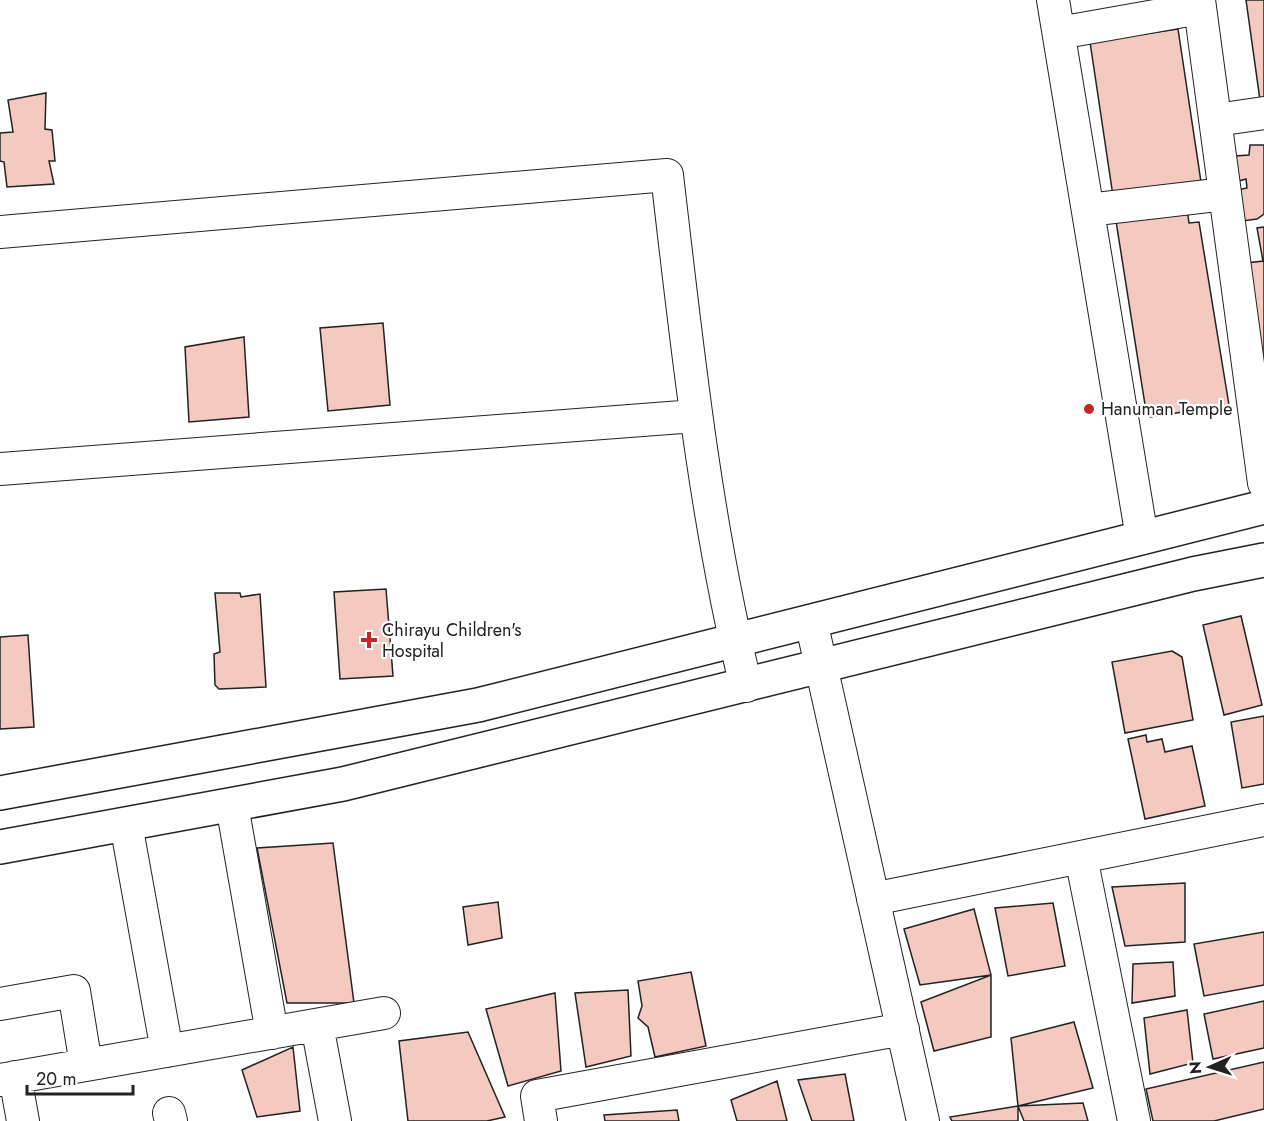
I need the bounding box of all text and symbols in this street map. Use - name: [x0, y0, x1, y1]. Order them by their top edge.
- place label: Hanuman Temple: [1101, 396, 1233, 422]
- marker: Hanuman Temple: [1082, 402, 1096, 416]
- place label: Chirayu Children's Hospital: [382, 617, 522, 664]
- marker: Chirayu Children's Hospital: [360, 631, 378, 649]
- north arrow: [1180, 1037, 1240, 1097]
- scale bar: [27, 1058, 134, 1096]
- text: N: [1184, 1061, 1207, 1075]
- text: 20 m: [36, 1066, 76, 1092]

